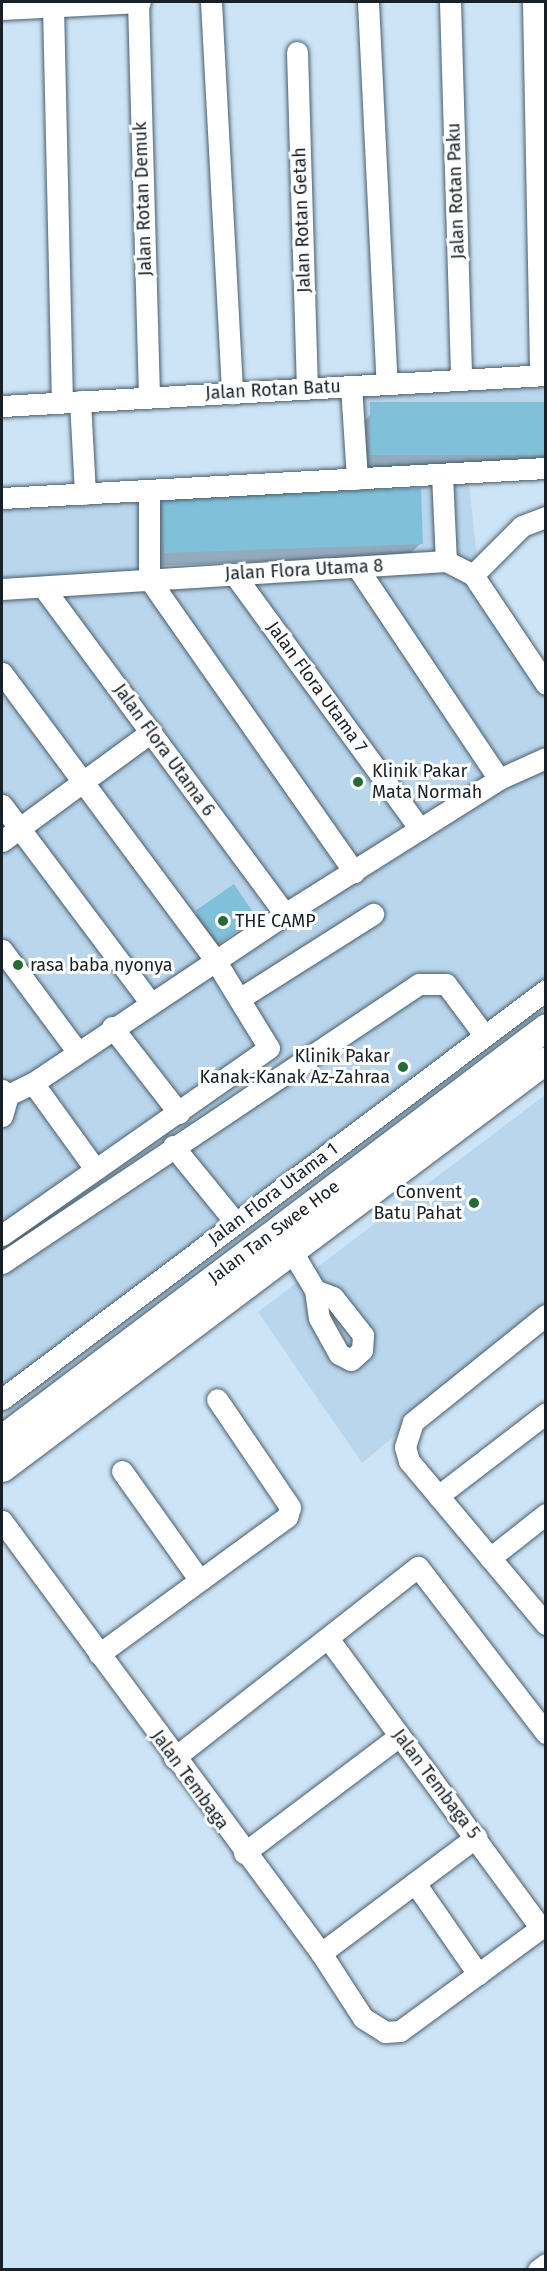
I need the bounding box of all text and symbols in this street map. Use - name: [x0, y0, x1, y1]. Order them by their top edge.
- street label: Jalan Rotan Demuk: [130, 121, 156, 277]
- street label: Jalan Rotan Paku: [443, 122, 469, 260]
- street label: Jalan Rotan Getah: [289, 147, 315, 293]
- street label: Jalan Rotan Batu: [205, 376, 341, 404]
- street label: Jalan Flora Utama 8: [224, 555, 384, 585]
- street label: Jalan Flora Utama 7: [262, 617, 372, 757]
- street label: Jalan Flora Utama 6: [109, 680, 219, 820]
- place label: Klinik Pakar Mata Normah: [372, 761, 482, 804]
- marker: Klinik Pakar Mata Normah: [349, 773, 367, 791]
- place label: THE CAMP: [235, 910, 316, 932]
- marker: THE CAMP: [216, 914, 230, 928]
- place label: rasa baba nyonya: [30, 954, 173, 976]
- marker: rasa baba nyonya: [11, 958, 25, 972]
- place label: Klinik Pakar Kanak-Kanak Az-Zahraa: [199, 1046, 390, 1088]
- marker: Klinik Pakar Kanak-Kanak Az-Zahraa: [394, 1058, 412, 1076]
- street label: Jalan Flora Utama 1: [204, 1138, 342, 1250]
- street label: Jalan Tan Swee Hoe: [204, 1176, 344, 1288]
- place label: Convent Batu Pahat: [373, 1182, 462, 1224]
- marker: Convent Batu Pahat: [467, 1196, 481, 1210]
- street label: Jalan Tembaga 5: [388, 1725, 484, 1843]
- street label: Jalan Tembaga: [147, 1726, 233, 1834]

